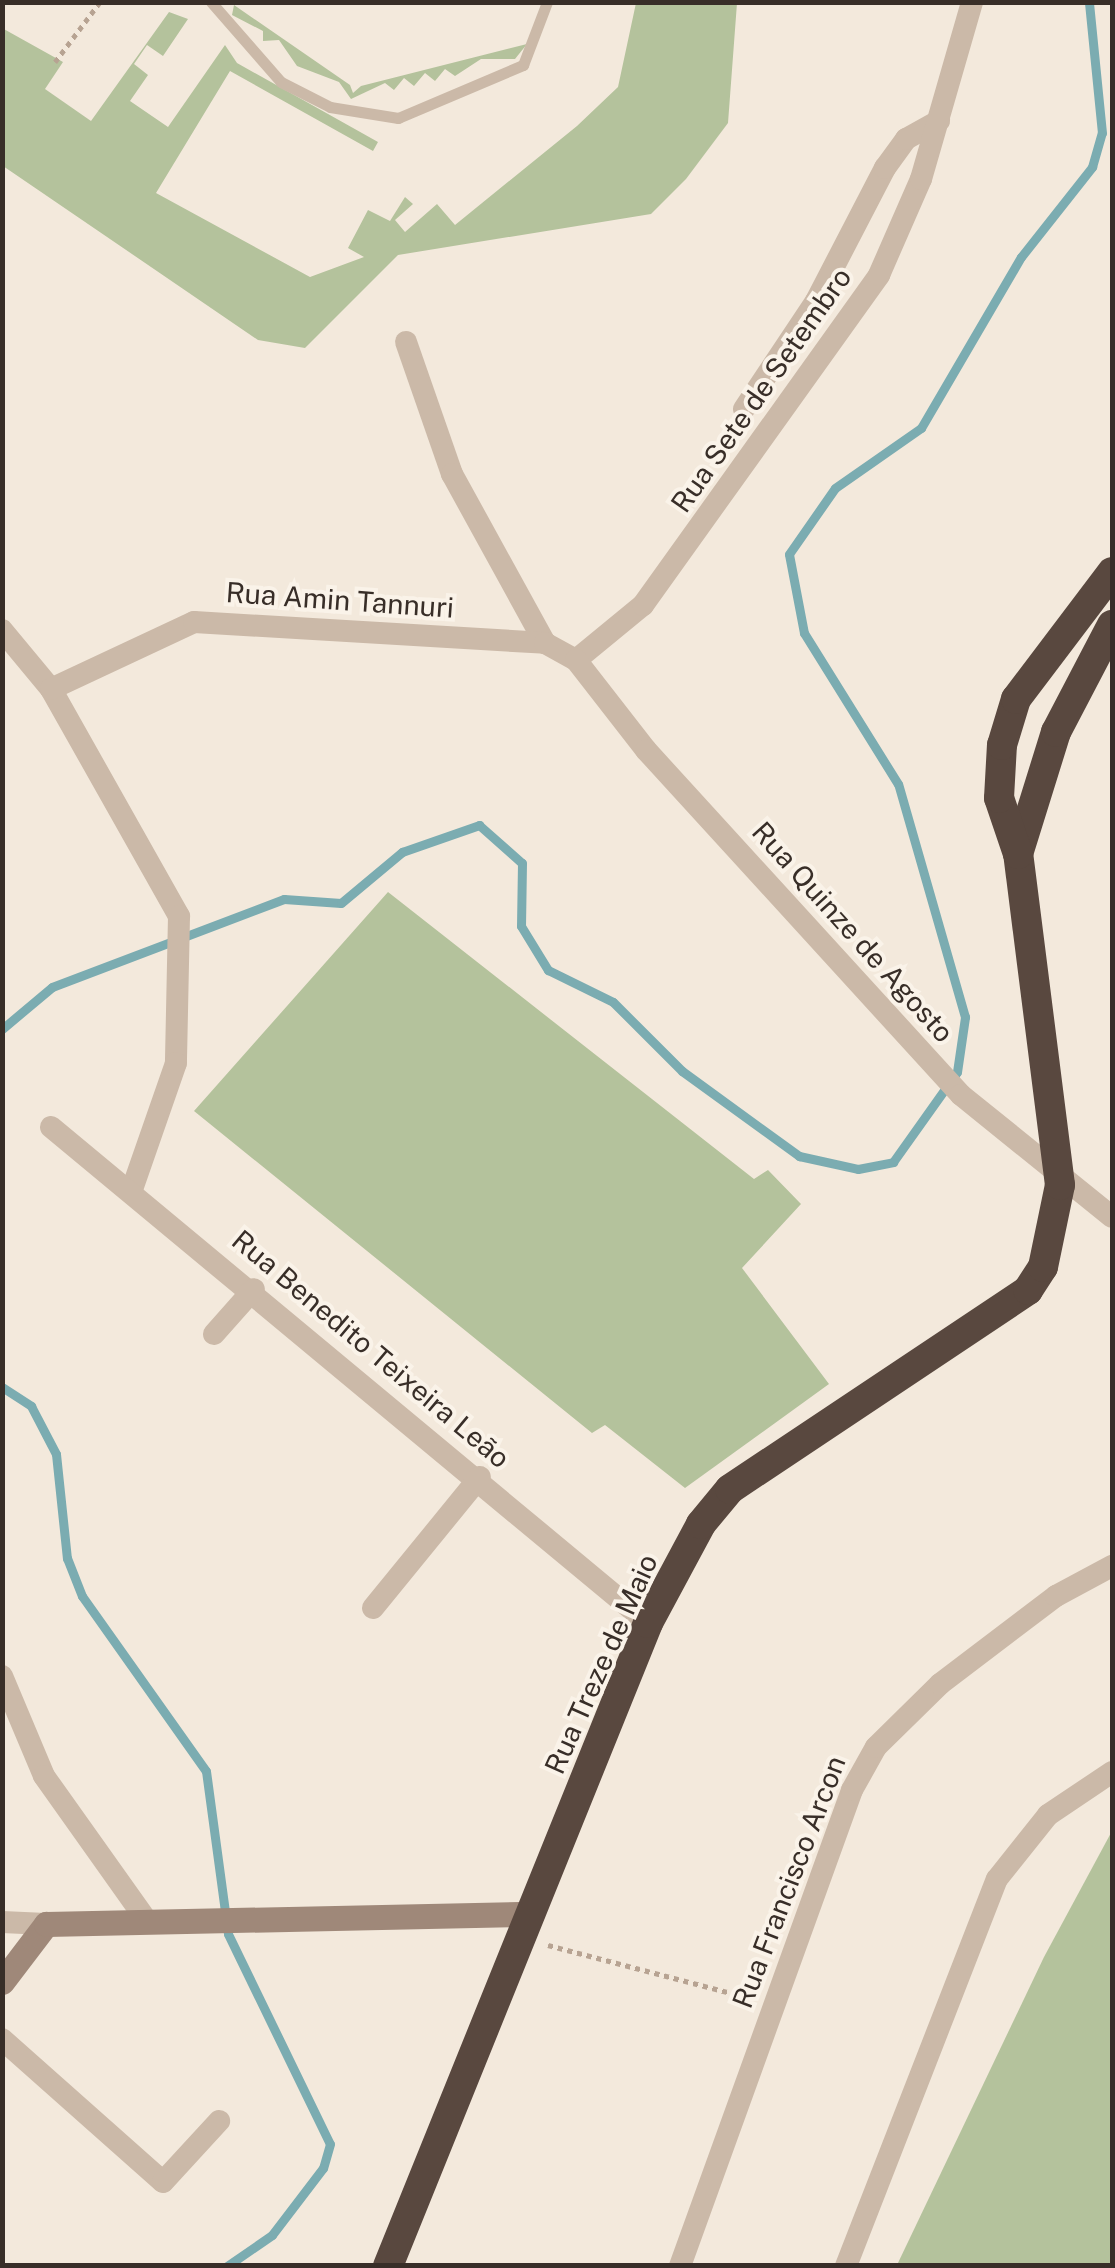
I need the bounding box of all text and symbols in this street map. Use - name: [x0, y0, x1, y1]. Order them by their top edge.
- street label: Rua Sete de Setembro: [664, 261, 858, 519]
- street label: Rua Amin Tannuri: [225, 575, 455, 625]
- street label: Rua Quinze de Agosto: [745, 815, 961, 1049]
- street label: Rua Benedito Teixeira Leão: [225, 1223, 517, 1475]
- street label: Rua Treze de Maio: [537, 1549, 665, 1779]
- street label: Rua Francisco Arcon: [725, 1751, 853, 2013]

